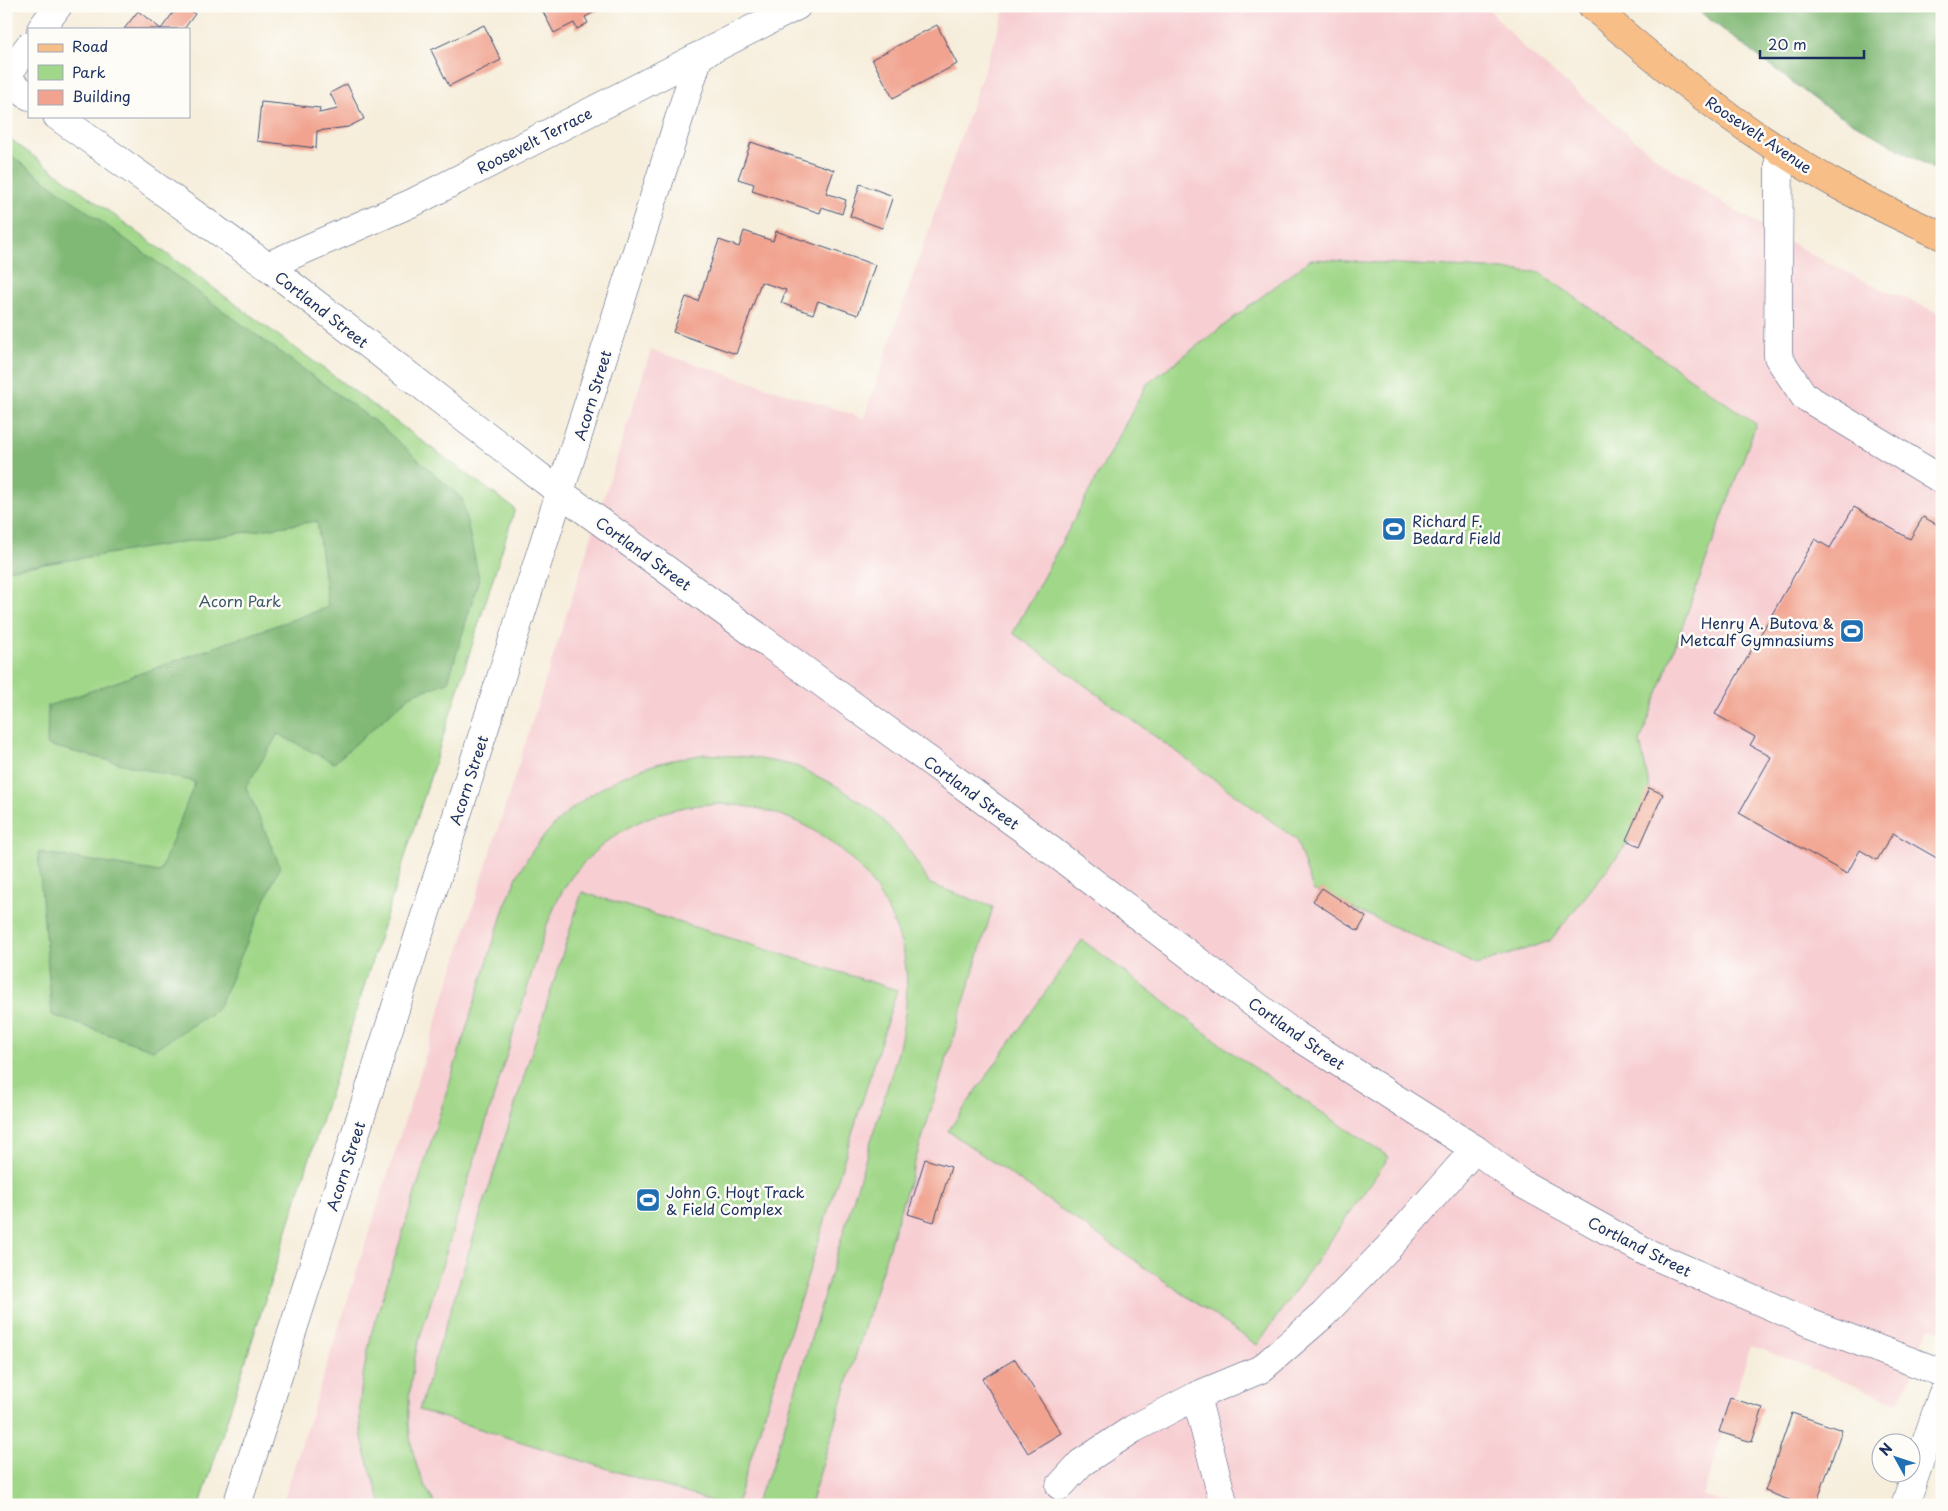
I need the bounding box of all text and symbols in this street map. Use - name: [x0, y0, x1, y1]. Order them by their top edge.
- legend: [28, 28, 190, 118]
- scale bar: [1760, 28, 1864, 60]
- text: 20 m: [1768, 32, 1807, 55]
- text: Road: [72, 34, 108, 57]
- text: Park: [72, 60, 106, 83]
- text: Building: [72, 84, 131, 107]
- street label: Roosevelt Avenue: [1701, 90, 1817, 178]
- street label: Roosevelt Terrace: [472, 101, 596, 179]
- street label: Cortland Street: [270, 265, 374, 353]
- street label: Acorn Street: [567, 347, 617, 443]
- place label: Richard F. Bedard Field: [1412, 509, 1501, 549]
- street label: Cortland Street: [591, 510, 697, 596]
- sports icon: Richard F. Bedard Field: [1381, 516, 1407, 542]
- park label: Acorn Park: [199, 589, 281, 612]
- place label: Henry A. Butova & Metcalf Gymnasiums: [1680, 611, 1834, 651]
- sports icon: Henry A. Butova & Metcalf Gymnasiums: [1839, 618, 1865, 644]
- street label: Acorn Street: [443, 732, 493, 828]
- street label: Cortland Street: [919, 749, 1025, 835]
- street label: Cortland Street: [1244, 991, 1350, 1075]
- street label: Acorn Street: [320, 1118, 370, 1214]
- place label: John G. Hoyt Track & Field Complex: [666, 1180, 805, 1220]
- sports icon: John G. Hoyt Track & Field Complex: [635, 1187, 661, 1213]
- street label: Cortland Street: [1584, 1210, 1696, 1282]
- north arrow: [1870, 1434, 1920, 1484]
- text: N: [1874, 1438, 1897, 1460]

